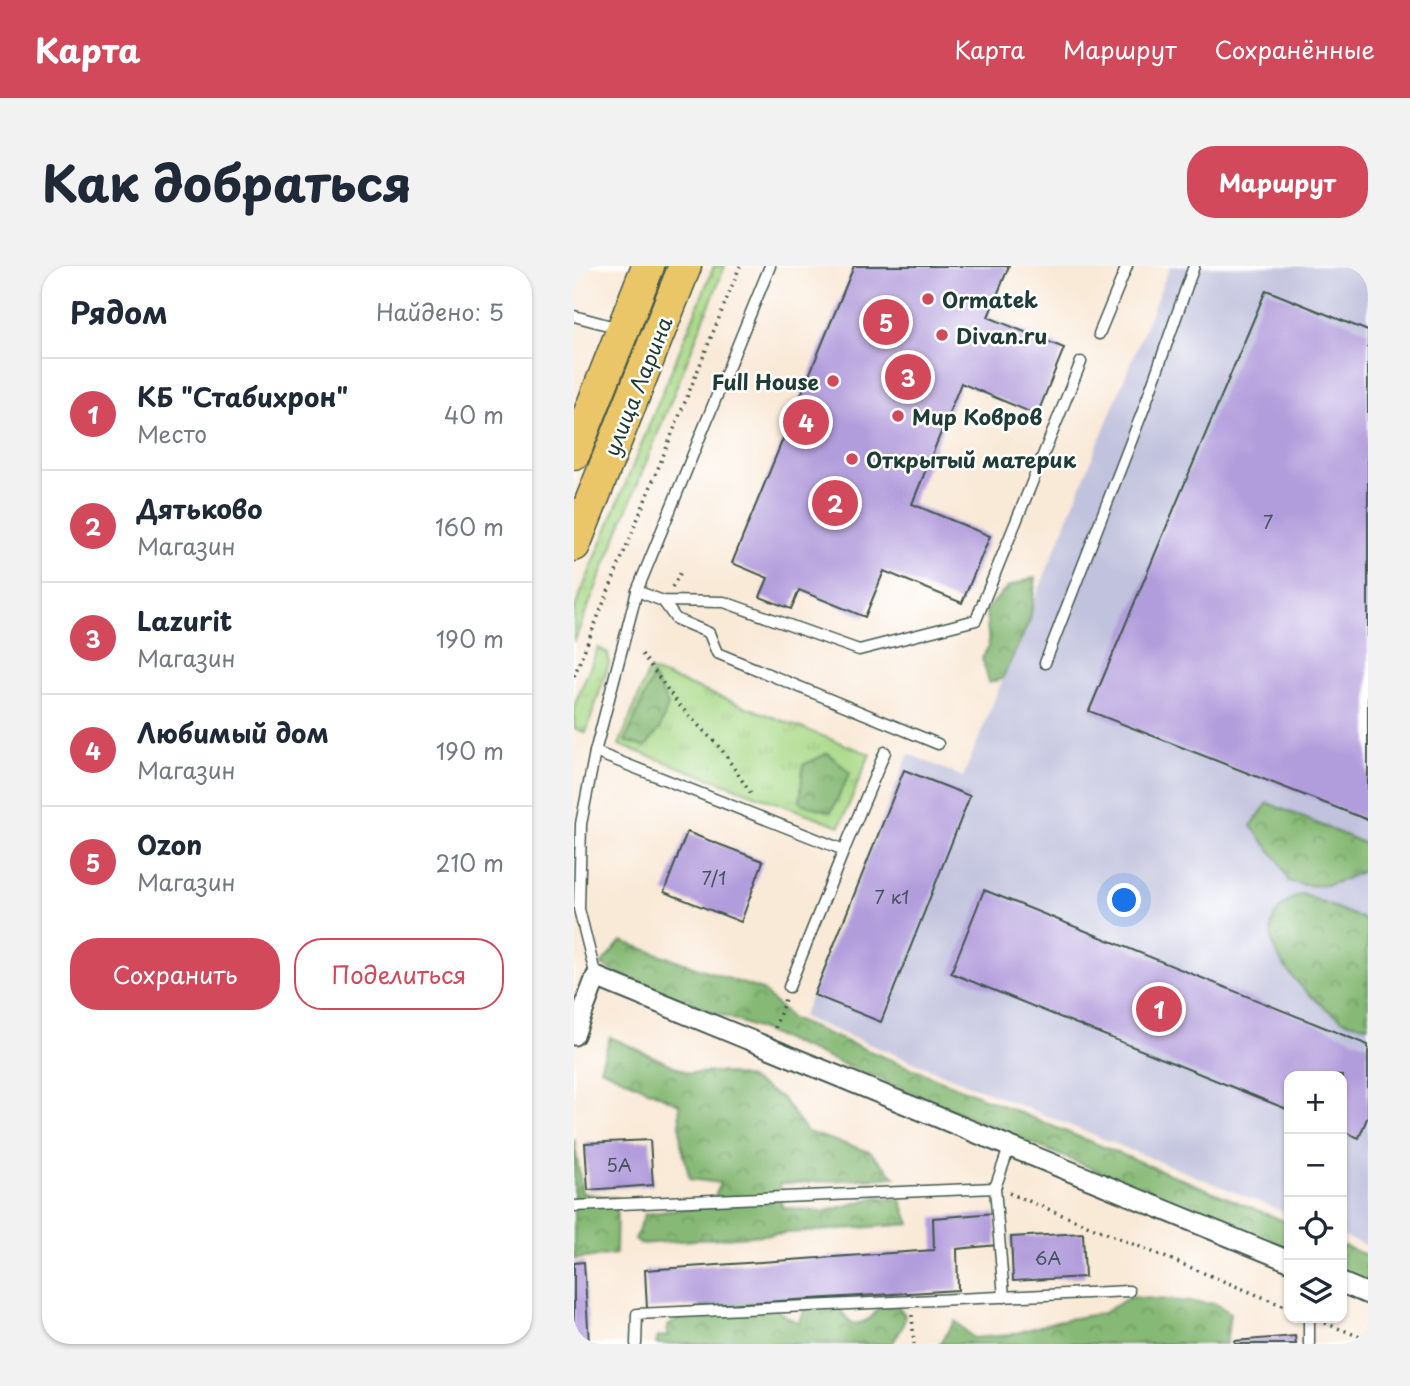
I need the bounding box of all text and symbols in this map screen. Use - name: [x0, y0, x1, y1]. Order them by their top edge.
- text: Карта: [35, 24, 141, 74]
- text: Карта: [954, 31, 1025, 67]
- text: Маршрут: [1063, 31, 1177, 67]
- text: Сохранённые: [1215, 31, 1375, 67]
- text: Как добраться: [42, 145, 412, 219]
- button: Маршрут: [1187, 146, 1368, 218]
- place label: Ormatek: [942, 283, 1038, 315]
- text: Рядом: [70, 289, 168, 334]
- marker: Ormatek: [920, 291, 936, 307]
- text: Найдено: 5: [376, 294, 504, 329]
- pin: 5: [863, 296, 909, 348]
- street label: улица Ларина: [594, 311, 680, 461]
- place label: Divan.ru: [956, 319, 1047, 351]
- marker: Divan.ru: [934, 327, 950, 343]
- pin: 3: [885, 351, 931, 403]
- place label: Full House: [712, 365, 819, 397]
- marker: Full House: [825, 373, 841, 389]
- text: КБ "Стабихрон": [137, 377, 348, 416]
- pin: 4: [783, 396, 829, 448]
- text: 1: [88, 397, 99, 432]
- text: 40 m: [444, 397, 504, 432]
- place label: Мир Ковров: [912, 400, 1042, 432]
- marker: Мир Ковров: [890, 408, 906, 424]
- text: Место: [137, 416, 207, 451]
- place label: Открытый материк: [866, 443, 1077, 475]
- marker: Открытый материк: [844, 451, 860, 467]
- pin: 2: [812, 477, 858, 529]
- text: Дятьково: [137, 489, 263, 528]
- house number: 7: [1263, 508, 1273, 535]
- text: 2: [85, 509, 101, 544]
- text: 160 m: [435, 509, 504, 544]
- text: Магазин: [137, 528, 236, 563]
- text: Lazurit: [137, 601, 232, 640]
- text: 3: [85, 621, 101, 656]
- text: 190 m: [436, 621, 504, 656]
- text: Магазин: [137, 640, 236, 675]
- text: Любимый дом: [137, 713, 329, 752]
- text: 4: [85, 733, 101, 768]
- text: 190 m: [436, 733, 504, 768]
- text: Магазин: [137, 752, 236, 787]
- text: Ozon: [137, 825, 202, 864]
- text: 5: [86, 845, 100, 880]
- text: 210 m: [436, 845, 504, 880]
- text: Магазин: [137, 864, 236, 899]
- house number: 7/1: [702, 864, 726, 891]
- house number: 7 к1: [875, 883, 909, 910]
- your location: [1107, 883, 1141, 917]
- button: Сохранить: [70, 938, 280, 1010]
- button: Поделиться: [294, 938, 504, 1010]
- pin: 1: [1136, 983, 1182, 1035]
- map controls: [1284, 1071, 1347, 1323]
- button: +: [1284, 1071, 1347, 1134]
- button: −: [1284, 1134, 1347, 1197]
- house number: 5А: [606, 1151, 632, 1178]
- button: locate: [1284, 1197, 1347, 1260]
- house number: 6А: [1035, 1244, 1061, 1271]
- button: layers: [1284, 1260, 1347, 1323]

